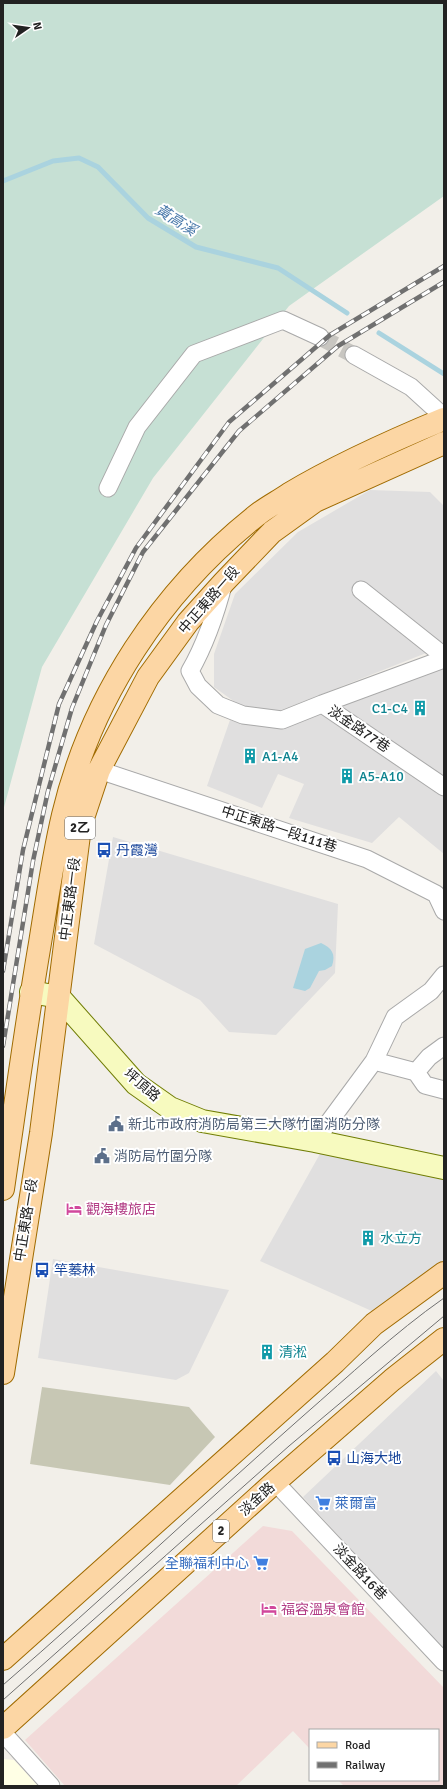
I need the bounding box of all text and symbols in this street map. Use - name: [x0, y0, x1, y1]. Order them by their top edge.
- north arrow: [8, 8, 48, 48]
- text: N: [30, 21, 44, 31]
- water label: 黃高溪: [152, 200, 202, 241]
- street label: 中正東路一段: [175, 563, 243, 637]
- building icon: C1-C4: [411, 699, 429, 717]
- place label: C1-C4: [372, 700, 408, 717]
- street label: 淡金路77巷: [325, 702, 393, 756]
- building icon: A1-A4: [241, 747, 259, 765]
- place label: A1-A4: [262, 748, 299, 765]
- building icon: A5-A10: [338, 767, 356, 785]
- place label: A5-A10: [359, 768, 404, 785]
- street label: 中正東路一段111巷: [219, 802, 339, 856]
- road number: 2乙: [65, 817, 95, 839]
- bus stop icon: 丹霞灣: [95, 841, 113, 859]
- place label: 丹霞灣: [116, 842, 158, 859]
- street label: 中正東路一段: [56, 856, 84, 942]
- street label: 坪頂路: [120, 1065, 164, 1105]
- public building icon: 新北市政府消防局第三大隊竹圍消防分隊: [107, 1115, 125, 1133]
- place label: 新北市政府消防局第三大隊竹圍消防分隊: [128, 1116, 380, 1133]
- public building icon: 消防局竹圍分隊: [93, 1147, 111, 1165]
- place label: 消防局竹圍分隊: [114, 1148, 212, 1165]
- street label: 中正東路一段: [11, 1177, 41, 1263]
- hotel icon: 觀海樓旅店: [65, 1200, 83, 1218]
- place label: 觀海樓旅店: [86, 1201, 156, 1218]
- building icon: 水立方: [359, 1229, 377, 1247]
- place label: 水立方: [380, 1230, 422, 1247]
- bus stop icon: 竿蓁林: [33, 1261, 51, 1279]
- place label: 竿蓁林: [54, 1262, 96, 1279]
- building icon: 清淞: [258, 1343, 276, 1361]
- place label: 清淞: [279, 1344, 307, 1361]
- bus stop icon: 山海大地: [325, 1449, 343, 1467]
- place label: 山海大地: [346, 1450, 402, 1467]
- street label: 淡金路: [236, 1479, 278, 1519]
- supermarket icon: 萊爾富: [314, 1494, 332, 1512]
- place label: 萊爾富: [335, 1495, 377, 1512]
- road number: 2: [213, 1520, 229, 1542]
- street label: 淡金路16巷: [330, 1540, 390, 1604]
- supermarket icon: 全聯福利中心: [252, 1554, 270, 1572]
- place label: 全聯福利中心: [165, 1555, 249, 1572]
- hotel icon: 福容溫泉會館: [260, 1600, 278, 1618]
- place label: 福容溫泉會館: [281, 1601, 365, 1618]
- legend: [309, 1729, 439, 1781]
- text: Road: [345, 1738, 371, 1753]
- text: Railway: [345, 1758, 385, 1773]

